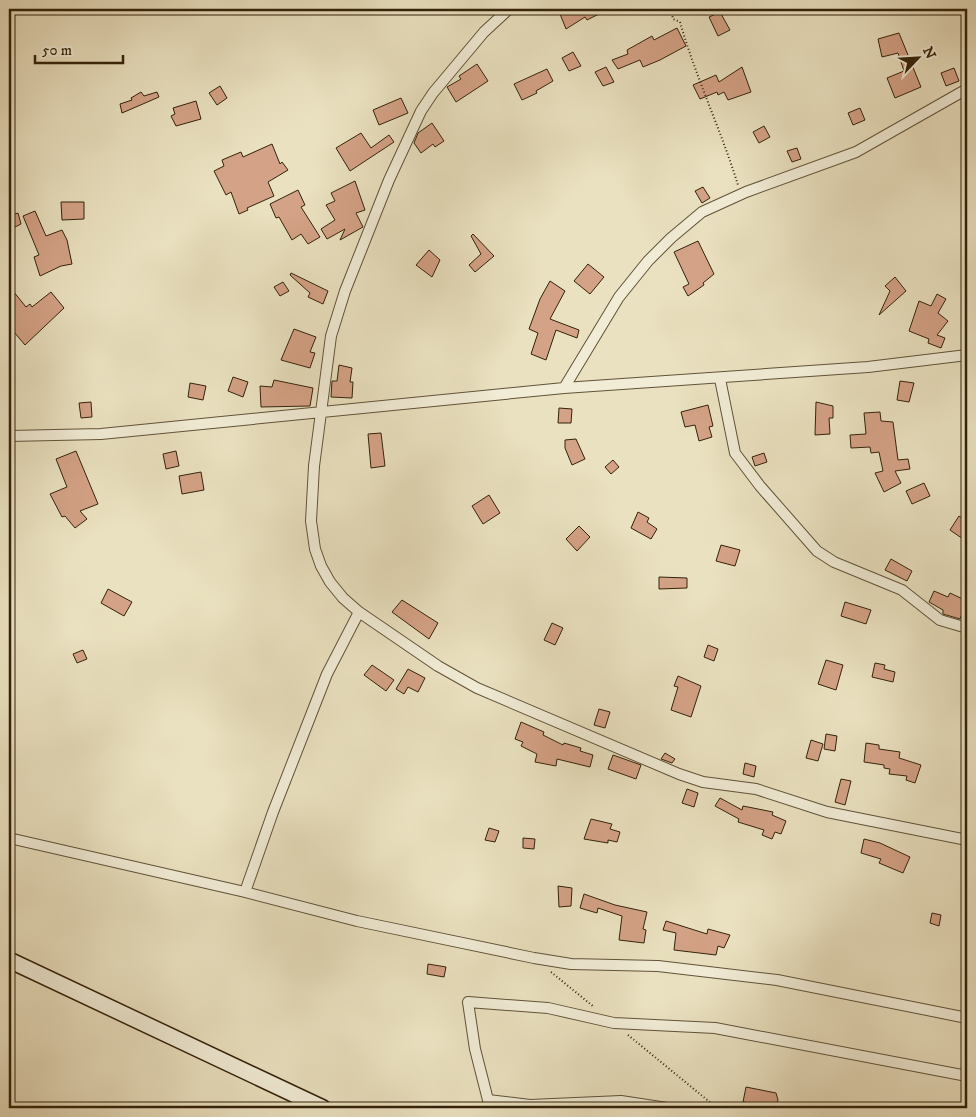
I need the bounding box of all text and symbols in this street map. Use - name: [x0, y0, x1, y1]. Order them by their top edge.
- scale bar: [35, 32, 122, 64]
- north arrow: [894, 32, 944, 82]
- text: 50 m: [42, 41, 72, 60]
- text: N: [918, 44, 940, 62]

